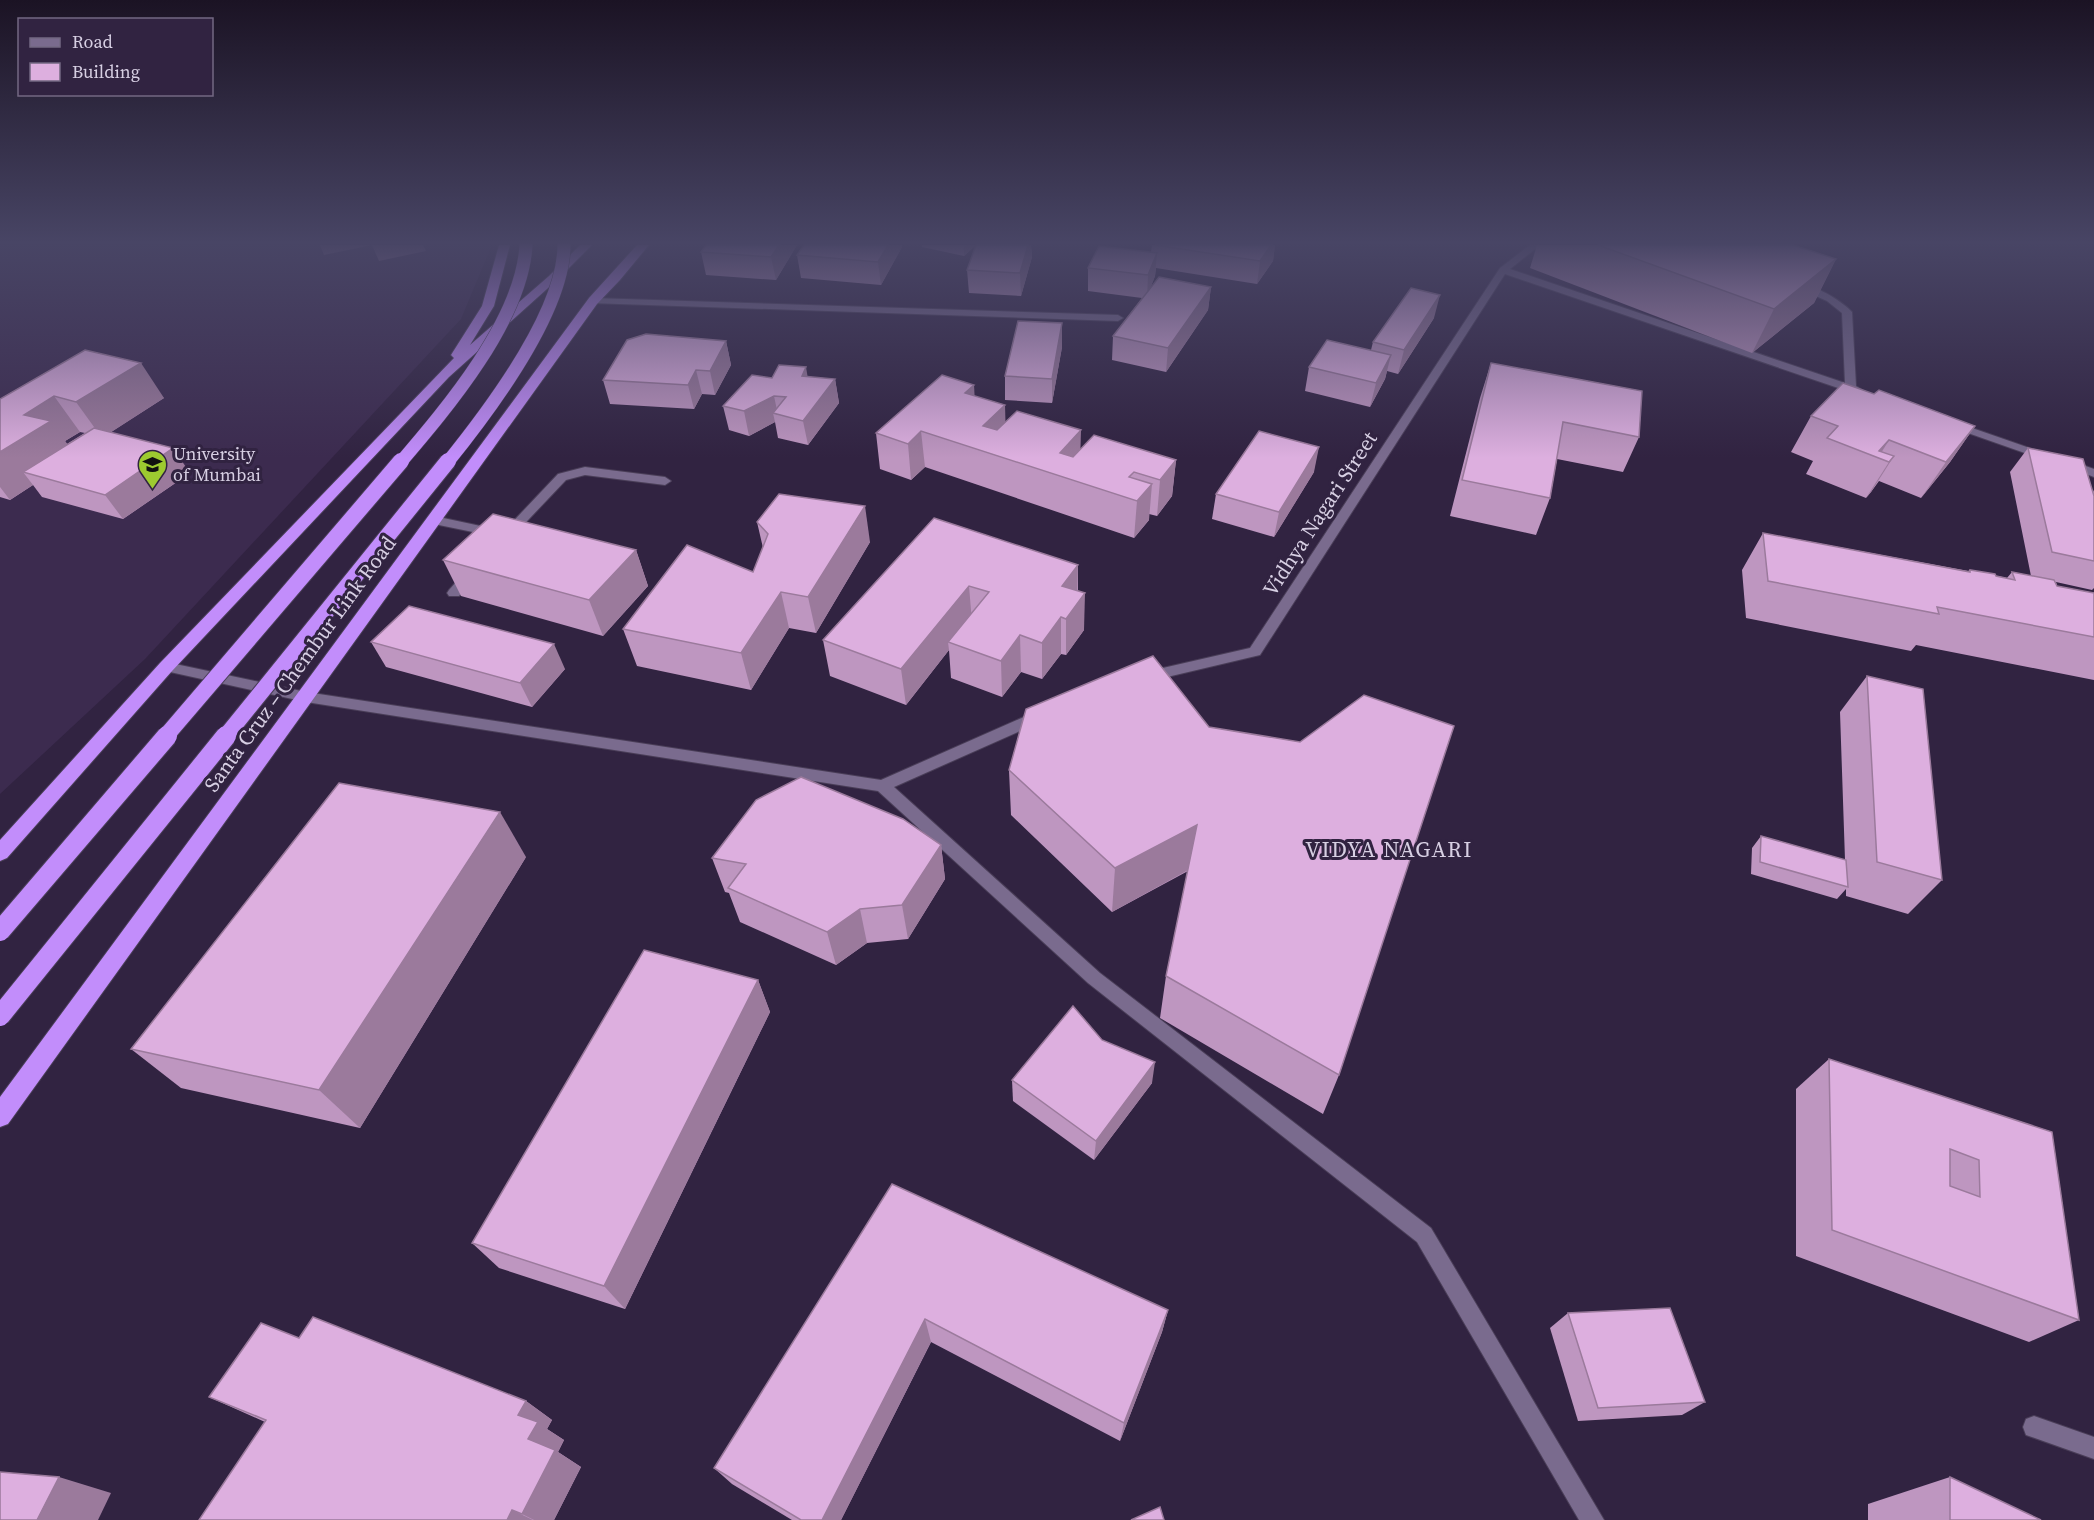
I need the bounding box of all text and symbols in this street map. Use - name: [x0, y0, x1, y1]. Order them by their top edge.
- legend: [18, 18, 213, 96]
- text: Road: [72, 29, 113, 54]
- text: Building: [72, 59, 140, 84]
- street label: Vidhya Nagari Street: [1255, 426, 1384, 602]
- place label: University of Mumbai: [173, 441, 261, 487]
- school or university icon: University of Mumbai: [136, 448, 168, 490]
- street label: Santa Cruz – Chembur Link Road: [197, 530, 402, 798]
- district label: VIDYA NAGARI: [1305, 834, 1473, 864]

